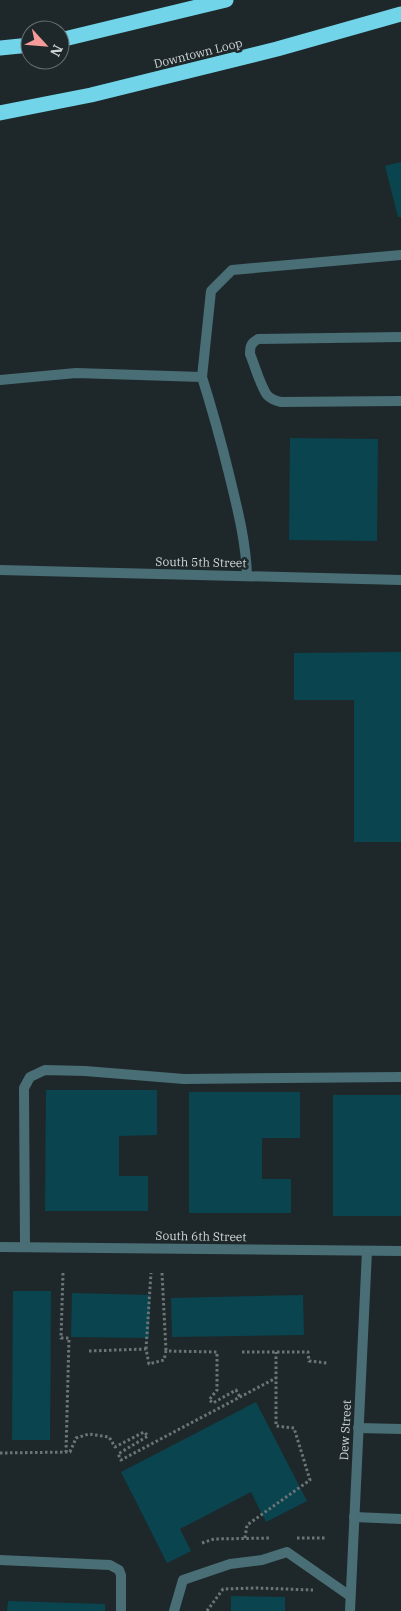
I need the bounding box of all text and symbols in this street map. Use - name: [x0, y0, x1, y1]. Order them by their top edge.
- north arrow: [20, 20, 70, 70]
- street label: Downtown Loop: [152, 35, 244, 71]
- text: N: [46, 42, 67, 60]
- street label: South 5th Street: [155, 554, 247, 570]
- street label: South 6th Street: [155, 1228, 247, 1244]
- street label: Dew Street: [336, 1399, 354, 1461]

